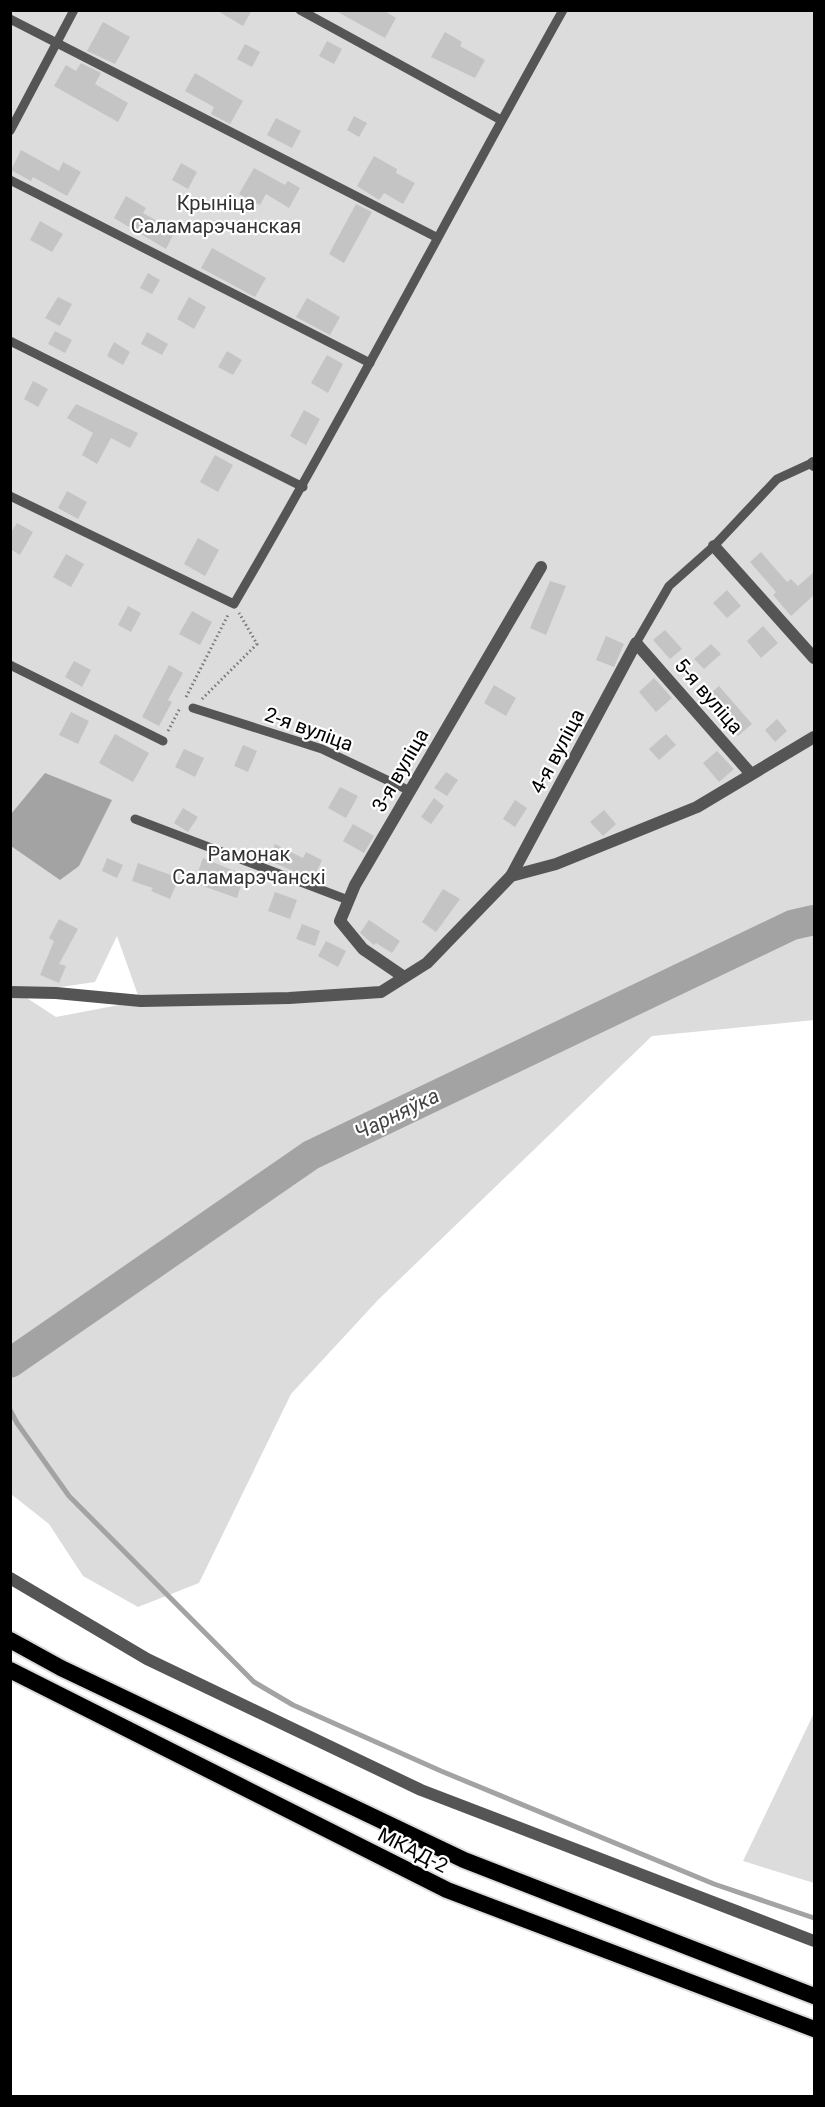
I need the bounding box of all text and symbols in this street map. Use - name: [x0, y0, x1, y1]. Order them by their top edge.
- park label: Крыніца Саламарэчанская: [131, 191, 301, 238]
- street label: 5-я вуліца: [670, 653, 748, 739]
- street label: 2-я вуліца: [262, 702, 356, 756]
- street label: 4-я вуліца: [525, 705, 589, 797]
- street label: 3-я вуліца: [367, 724, 433, 816]
- park label: Рамонак Саламарэчанскі: [172, 842, 326, 889]
- water label: Чарняўка: [351, 1083, 443, 1145]
- street label: МКАД-2: [374, 1822, 452, 1878]

